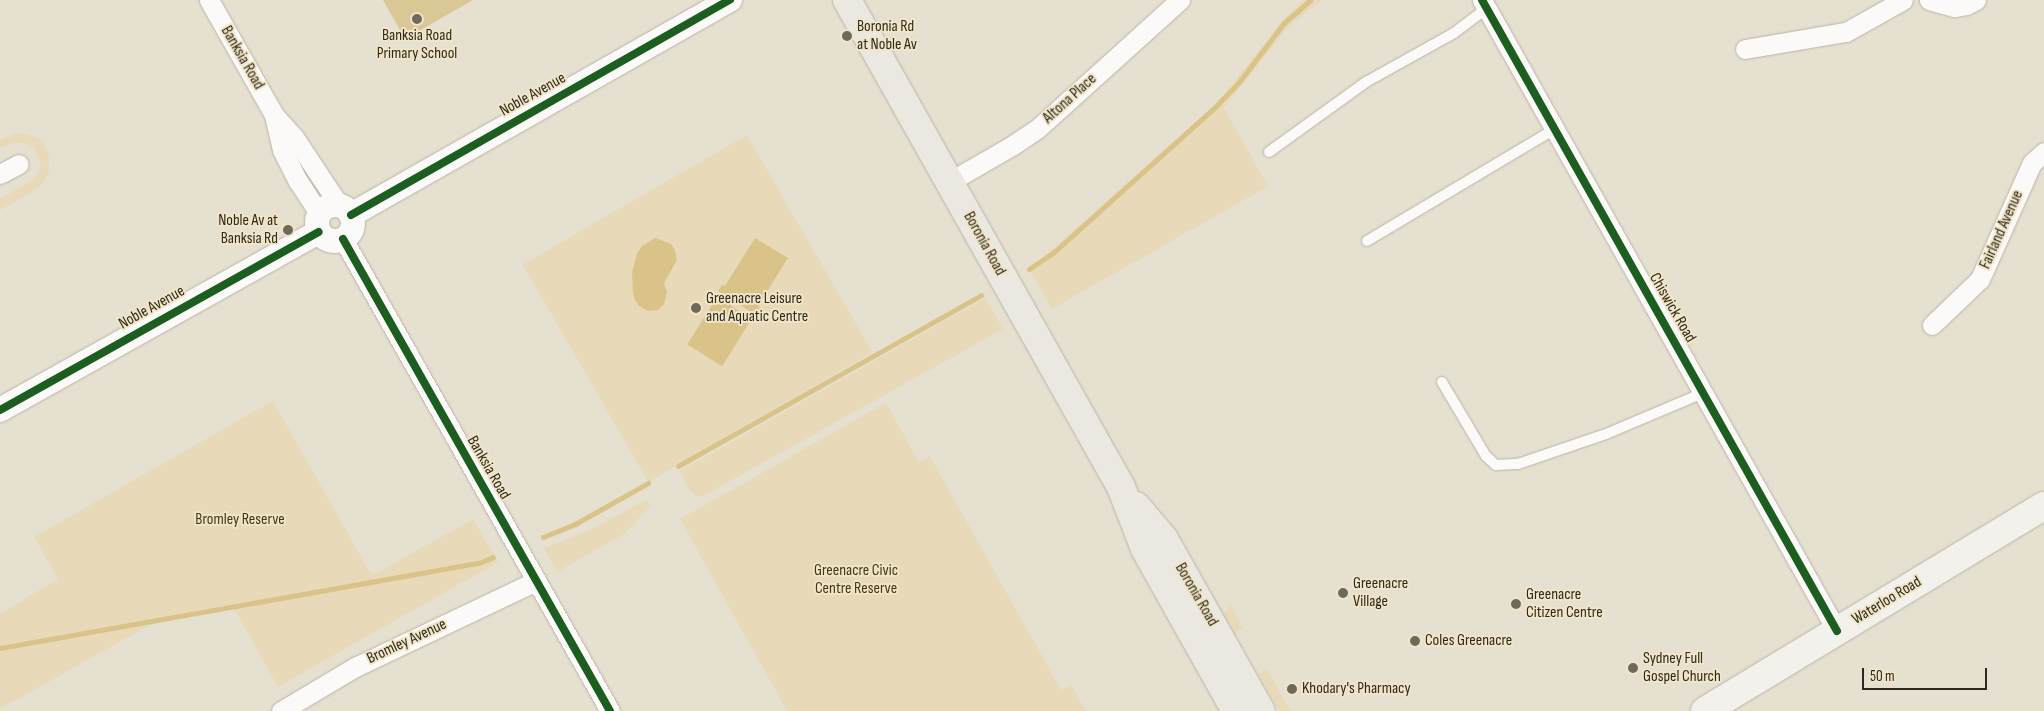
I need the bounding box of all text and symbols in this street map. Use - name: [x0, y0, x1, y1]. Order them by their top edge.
- marker: Banksia Road Primary School: [411, 13, 423, 25]
- place label: Boronia Rd at Noble Av: [857, 17, 917, 55]
- street label: Banksia Road: [216, 23, 268, 93]
- place label: Banksia Road Primary School: [377, 26, 457, 64]
- marker: Boronia Rd at Noble Av: [841, 30, 853, 42]
- street label: Noble Avenue: [497, 69, 569, 121]
- street label: Altona Place: [1039, 70, 1101, 128]
- street label: Fairland Avenue: [1976, 188, 2028, 272]
- street label: Boronia Road: [959, 209, 1009, 279]
- place label: Noble Av at Banksia Rd: [218, 211, 278, 249]
- marker: Noble Av at Banksia Rd: [282, 224, 294, 236]
- street label: Chiswick Road: [1644, 270, 1700, 346]
- street label: Noble Avenue: [116, 282, 188, 334]
- place label: Greenacre Leisure and Aquatic Centre: [706, 289, 808, 327]
- marker: Greenacre Leisure and Aquatic Centre: [690, 302, 702, 314]
- street label: Banksia Road: [462, 433, 514, 503]
- park label: Bromley Reserve: [195, 510, 285, 530]
- street label: Boronia Road: [1170, 560, 1222, 630]
- park label: Greenacre Civic Centre Reserve: [814, 561, 898, 599]
- street label: Waterloo Road: [1849, 573, 1925, 629]
- place label: Greenacre Village: [1353, 574, 1408, 612]
- place label: Greenacre Citizen Centre: [1526, 585, 1603, 623]
- marker: Greenacre Village: [1337, 587, 1349, 599]
- marker: Greenacre Citizen Centre: [1510, 598, 1522, 610]
- street label: Bromley Avenue: [364, 615, 450, 669]
- place label: Coles Greenacre: [1425, 631, 1512, 651]
- marker: Coles Greenacre: [1409, 635, 1421, 647]
- place label: Sydney Full Gospel Church: [1643, 649, 1721, 687]
- scale bar: [1864, 658, 1989, 690]
- marker: Sydney Full Gospel Church: [1627, 662, 1639, 674]
- text: 50 m: [1870, 667, 1895, 686]
- place label: Khodary's Pharmacy: [1302, 679, 1411, 699]
- marker: Khodary's Pharmacy: [1286, 683, 1298, 695]

